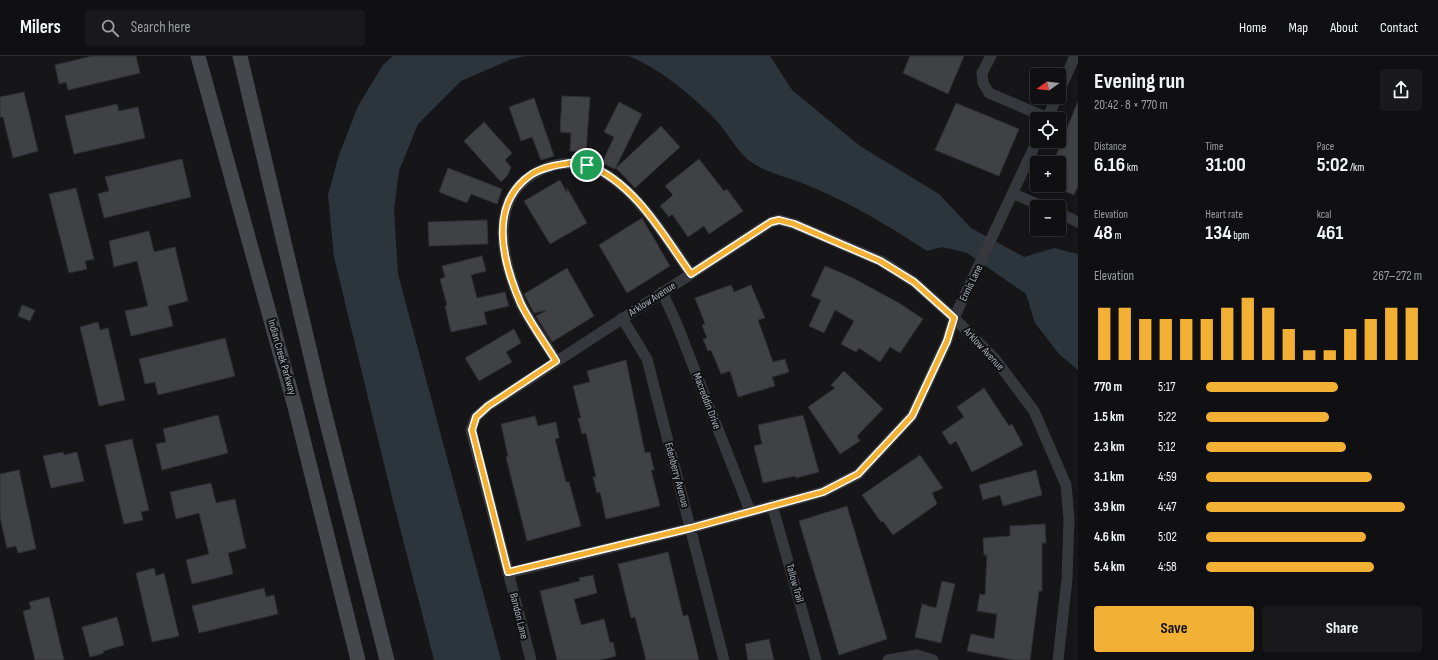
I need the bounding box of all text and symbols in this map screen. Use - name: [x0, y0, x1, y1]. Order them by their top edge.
- search box: [85, 10, 365, 46]
- text: Milers: [20, 16, 61, 39]
- icon: search: [99, 17, 121, 39]
- text: Search here: [131, 18, 191, 37]
- text: Home: [1239, 19, 1267, 36]
- text: Map: [1289, 19, 1308, 36]
- text: About: [1330, 19, 1358, 36]
- text: Contact: [1380, 19, 1418, 36]
- north arrow: [1030, 68, 1066, 104]
- map controls: [1030, 68, 1066, 236]
- text: Evening run: [1094, 68, 1185, 95]
- button: share: [1380, 69, 1422, 111]
- text: 20:42 · 8 × 770 m: [1094, 97, 1168, 113]
- button: locate: [1030, 112, 1066, 148]
- text: Distance: [1094, 140, 1126, 153]
- text: Time: [1205, 140, 1223, 153]
- text: Pace: [1317, 140, 1334, 153]
- pin: [570, 148, 604, 182]
- text: 6.16: [1094, 153, 1125, 177]
- text: 31:00: [1205, 153, 1246, 177]
- text: 5:02: [1317, 153, 1348, 177]
- icon: arrive: [576, 154, 598, 176]
- button: +: [1030, 156, 1066, 192]
- text: km: [1125, 161, 1138, 174]
- text: /km: [1348, 161, 1364, 174]
- button: −: [1030, 200, 1066, 236]
- text: Elevation: [1094, 208, 1128, 221]
- text: Heart rate: [1205, 208, 1243, 221]
- text: kcal: [1317, 208, 1331, 221]
- text: 48: [1094, 221, 1113, 245]
- text: 134: [1205, 221, 1231, 245]
- text: 461: [1317, 221, 1343, 245]
- text: m: [1113, 229, 1122, 242]
- text: bpm: [1231, 229, 1249, 242]
- street label: Ennis Lane: [957, 263, 985, 303]
- text: Elevation: [1094, 268, 1134, 284]
- text: 267–272 m: [1373, 268, 1422, 284]
- street label: Arklow Avenue: [625, 279, 678, 320]
- street label: Indian Creek Parkway: [265, 318, 299, 397]
- street label: Arklow Avenue: [960, 324, 1007, 373]
- street label: Macreddin Drive: [690, 371, 724, 431]
- text: 770 m: [1094, 379, 1122, 395]
- text: 5:17: [1158, 379, 1175, 395]
- text: 1.5 km: [1094, 409, 1124, 425]
- text: 5:22: [1158, 409, 1176, 425]
- text: 2.3 km: [1094, 439, 1125, 455]
- text: 5:12: [1158, 439, 1176, 455]
- street label: Edenberry Avenue: [662, 441, 692, 509]
- text: 3.1 km: [1094, 469, 1124, 485]
- text: 4:59: [1158, 469, 1177, 485]
- text: 3.9 km: [1094, 499, 1125, 515]
- text: 4:47: [1158, 499, 1176, 515]
- text: 4.6 km: [1094, 529, 1125, 545]
- text: 5:02: [1158, 529, 1177, 545]
- text: 5.4 km: [1094, 559, 1125, 575]
- text: 4:58: [1158, 559, 1177, 575]
- street label: Tallow Trail: [783, 562, 807, 604]
- street label: Bandon Lane: [507, 592, 531, 640]
- button: Save: [1094, 606, 1254, 652]
- button: Share: [1262, 606, 1422, 652]

